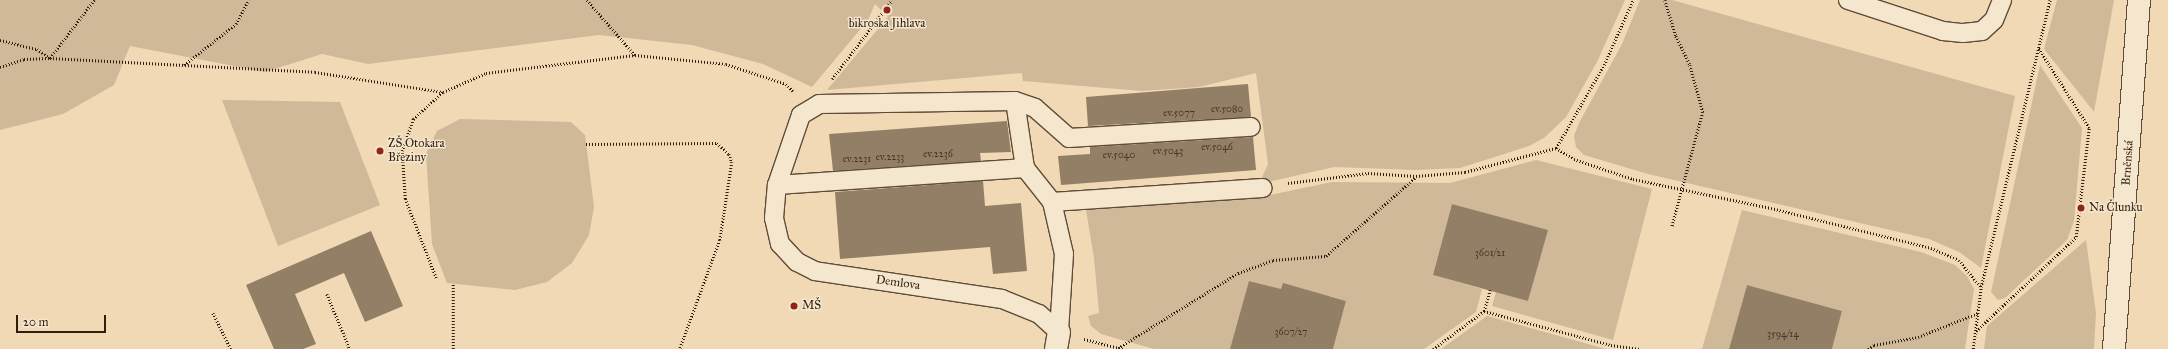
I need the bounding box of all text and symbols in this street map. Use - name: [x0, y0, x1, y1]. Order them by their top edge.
- marker: bikroska Jihlava: [882, 5, 892, 15]
- place label: bikroska Jihlava: [849, 17, 925, 31]
- house number: ev.5080: [1211, 104, 1243, 116]
- house number: ev.5077: [1163, 108, 1195, 120]
- place label: ZŠ Otokara Březiny: [388, 137, 445, 165]
- street label: Brněnská: [2119, 140, 2137, 186]
- house number: ev.5046: [1201, 142, 1233, 154]
- marker: ZŠ Otokara Březiny: [375, 146, 385, 156]
- house number: ev.5043: [1153, 146, 1183, 158]
- house number: ev.2236: [923, 149, 953, 161]
- house number: ev.5040: [1103, 150, 1135, 162]
- house number: ev.2233: [876, 152, 904, 164]
- house number: ev.2231: [843, 154, 871, 166]
- place label: Na Člunku: [2089, 201, 2143, 215]
- marker: Na Člunku: [2076, 203, 2086, 213]
- house number: 3601/21: [1475, 248, 1505, 260]
- street label: Demlova: [875, 273, 921, 293]
- place label: MŠ: [802, 299, 821, 313]
- marker: MŠ: [789, 301, 799, 311]
- scale bar: [18, 307, 108, 333]
- text: 20 m: [23, 315, 49, 329]
- house number: 3607/27: [1275, 327, 1307, 339]
- house number: 3594/14: [1767, 329, 1799, 341]

